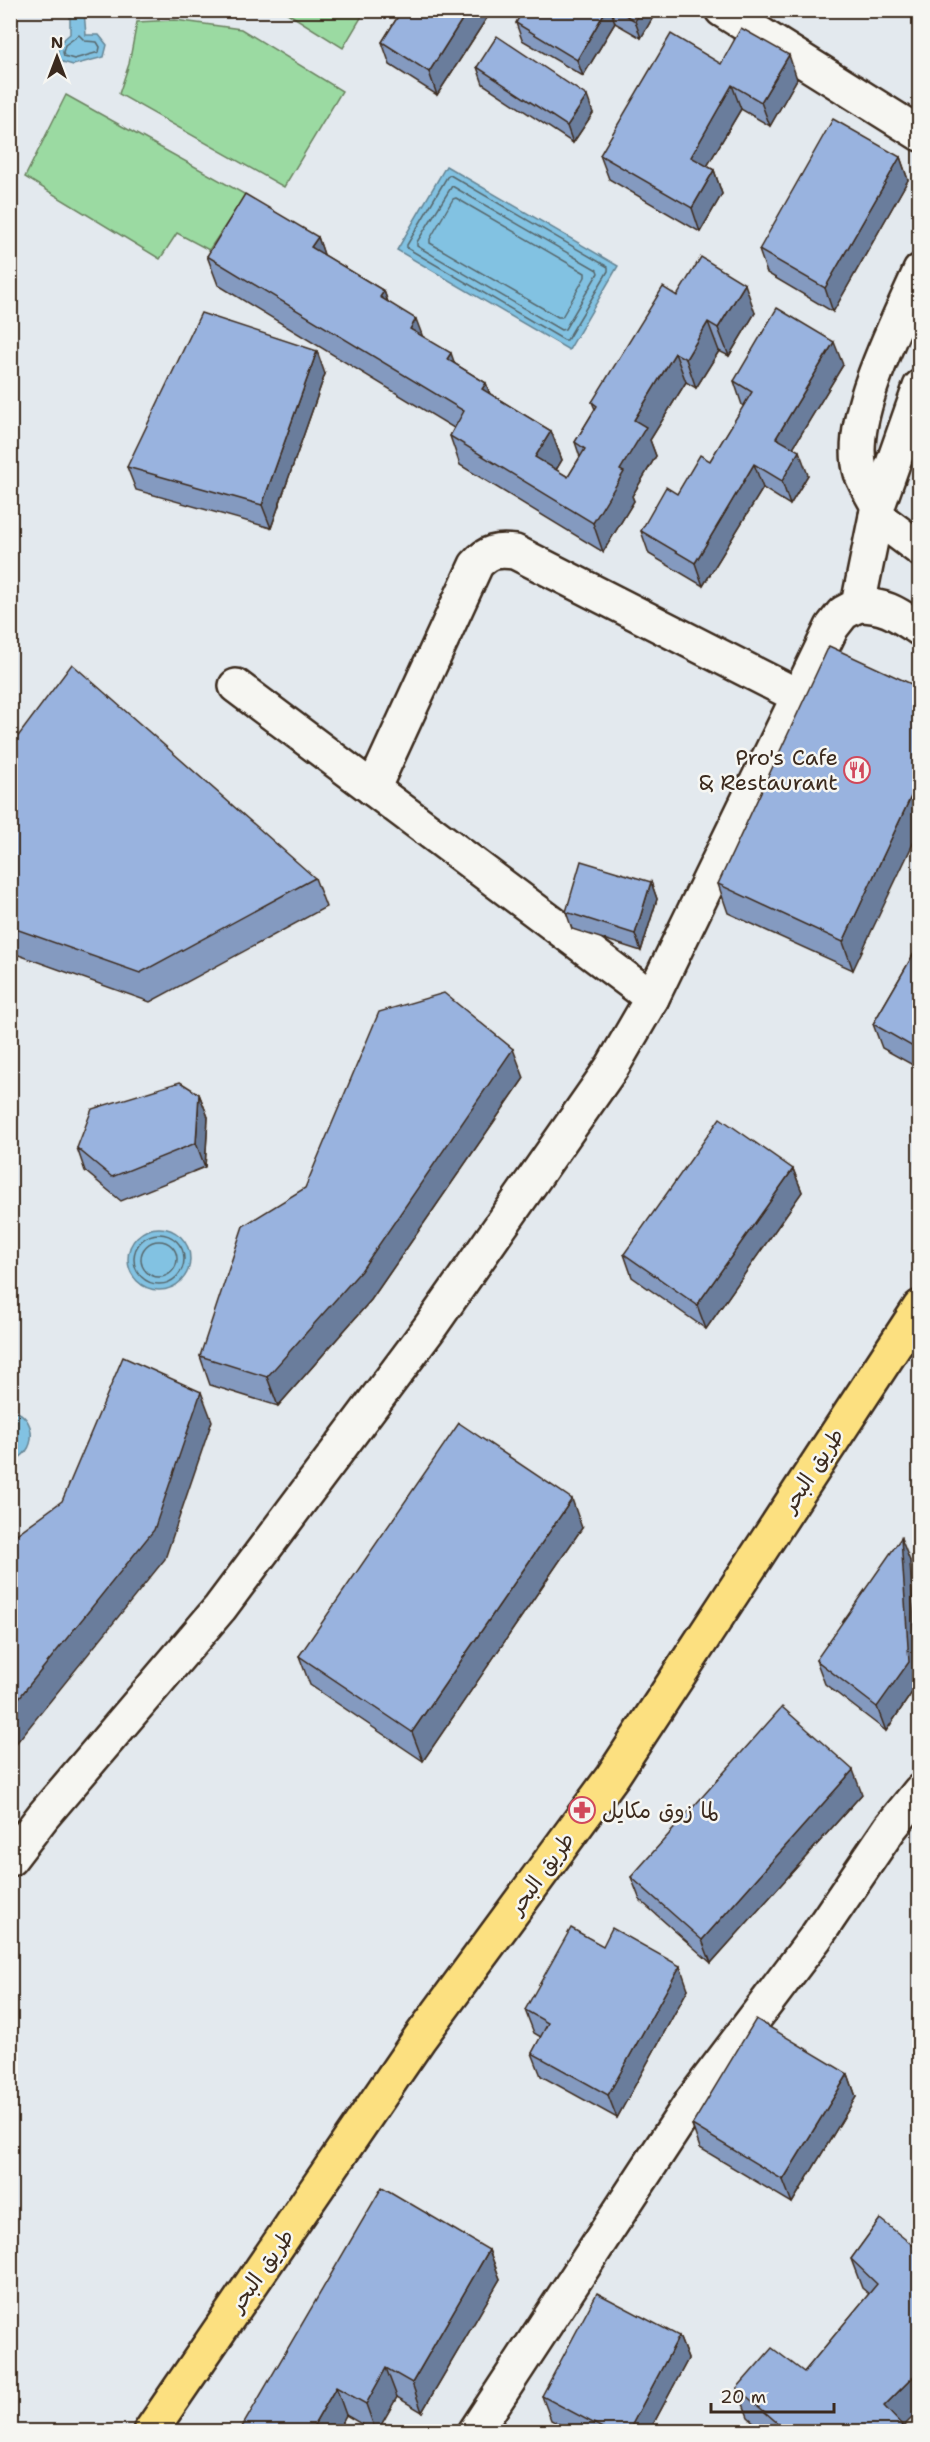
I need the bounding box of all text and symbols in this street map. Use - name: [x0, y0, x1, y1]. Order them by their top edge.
- north arrow: [27, 27, 87, 87]
- text: N: [51, 32, 63, 53]
- place label: Pro's Cafe & Restaurant: [699, 743, 838, 797]
- restaurant icon: Pro's Cafe & Restaurant: [842, 755, 872, 785]
- street label: طريق البحر: [773, 1423, 850, 1520]
- pharmacy icon: لما زوق مكايل: [567, 1795, 597, 1825]
- place label: لما زوق مكايل: [602, 1796, 719, 1825]
- street label: طريق البحر: [501, 1826, 581, 1922]
- street label: طريق البحر: [221, 2223, 300, 2319]
- scale bar: [711, 2376, 834, 2414]
- text: 20 m: [720, 2385, 766, 2409]

